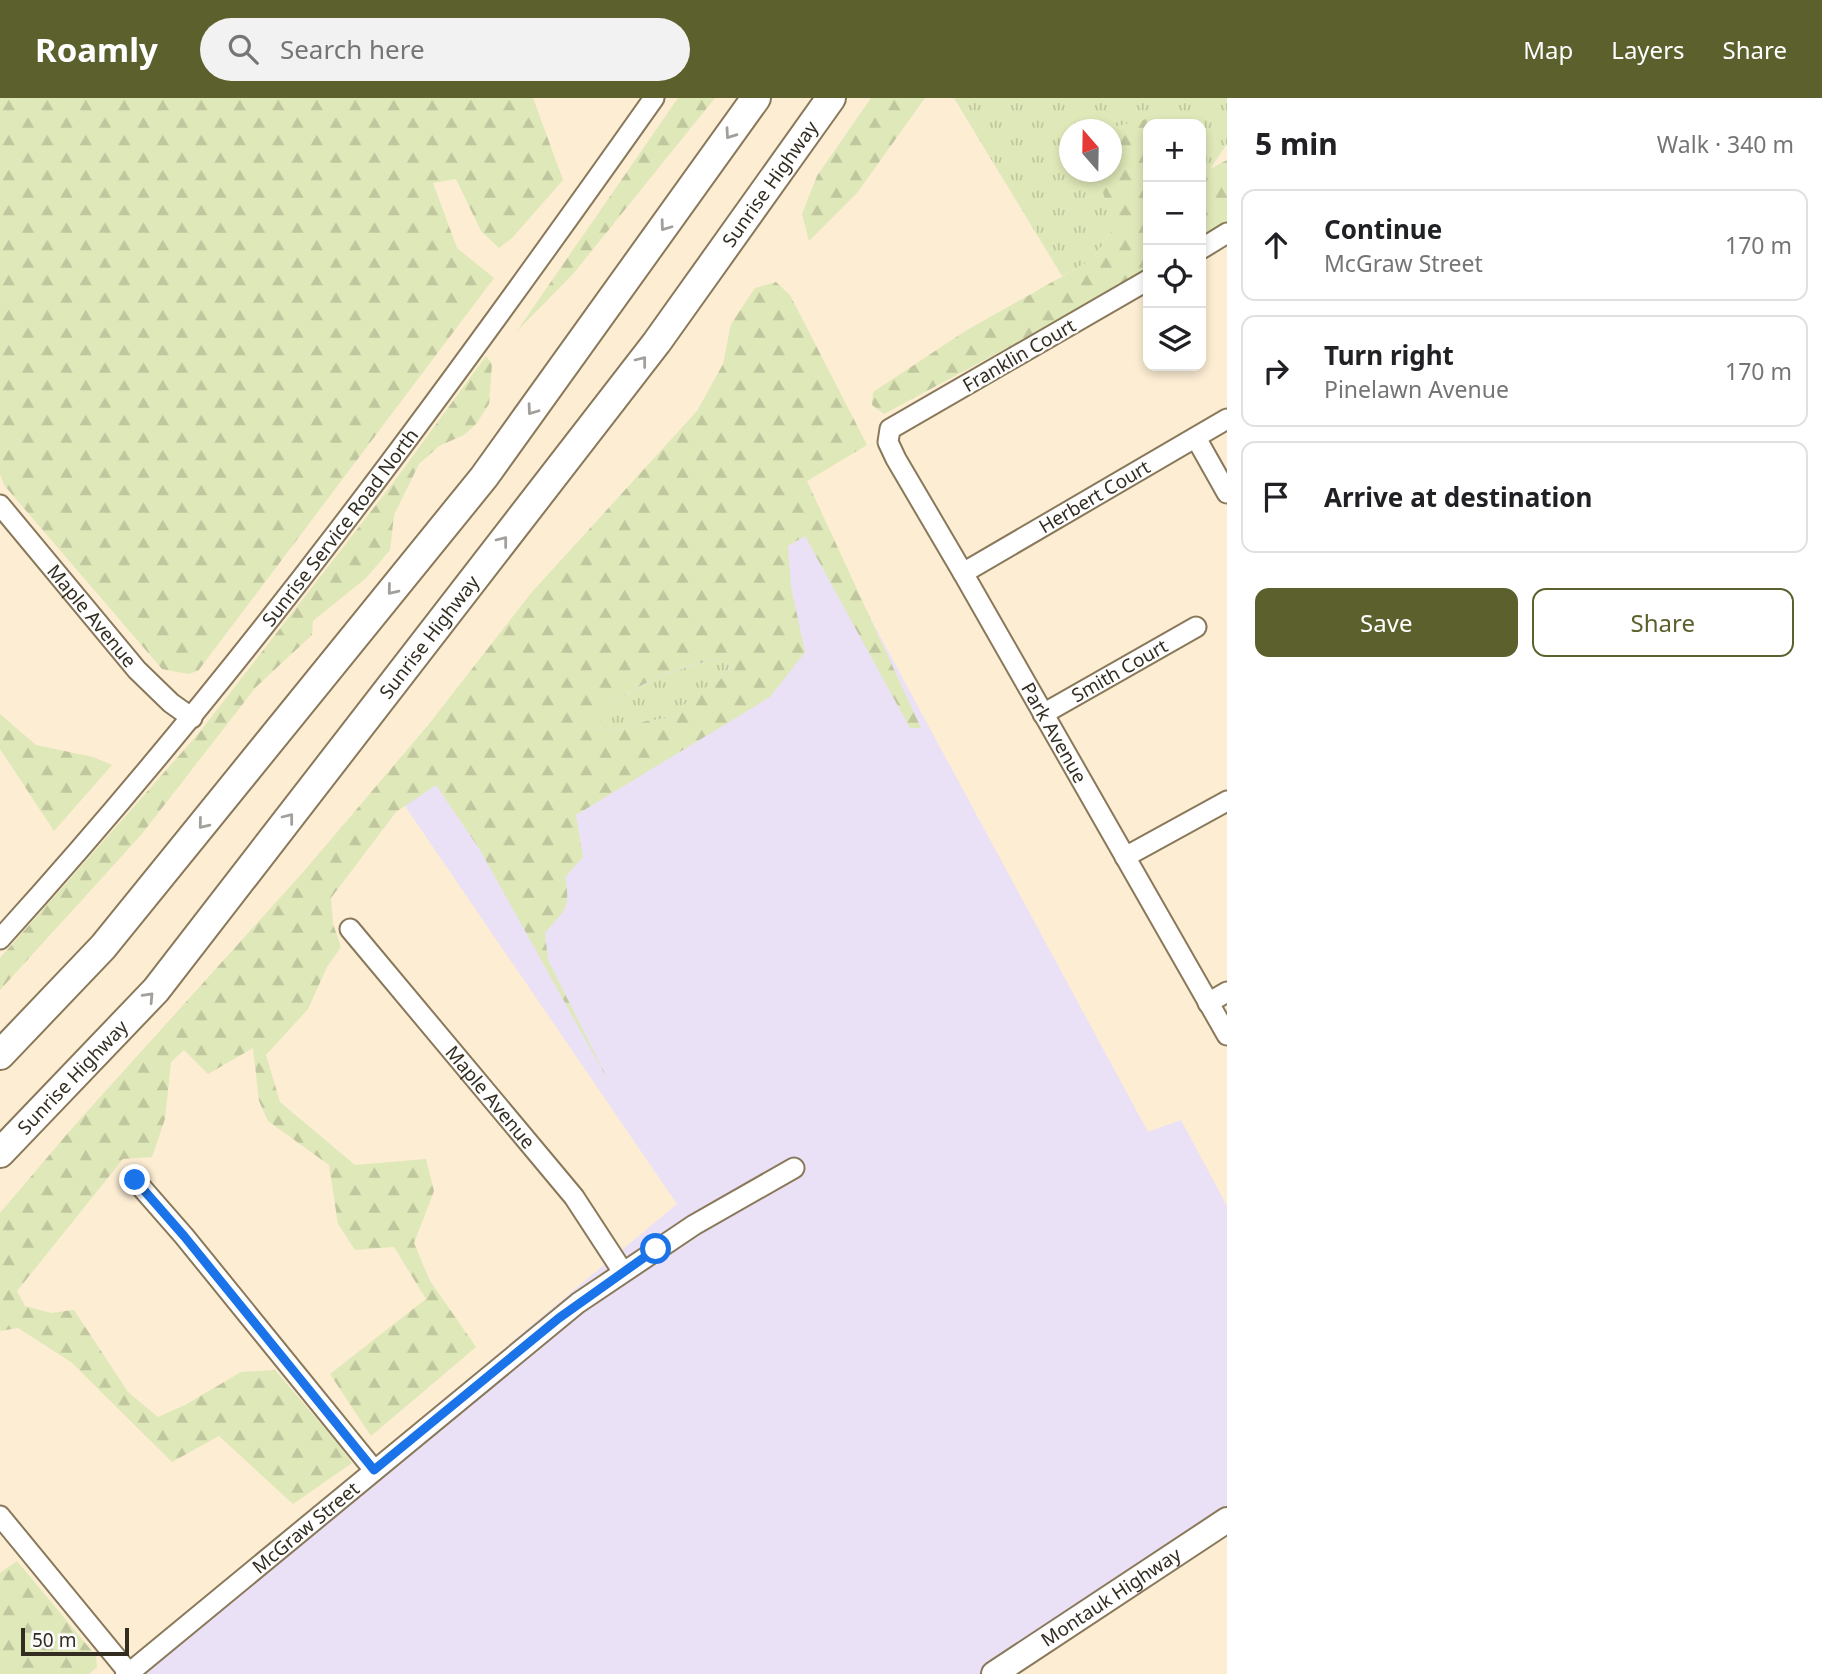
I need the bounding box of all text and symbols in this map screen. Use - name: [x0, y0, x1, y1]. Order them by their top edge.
- search box: [200, 18, 690, 81]
- text: Roamly: [35, 27, 158, 72]
- icon: search: [224, 30, 262, 68]
- text: Search here: [280, 31, 425, 67]
- text: Map: [1523, 33, 1573, 66]
- text: Layers: [1611, 33, 1685, 66]
- text: Share: [1723, 33, 1787, 66]
- street label: Sunrise Highway: [716, 115, 824, 252]
- north arrow: [1059, 119, 1122, 182]
- map controls: [1143, 119, 1206, 371]
- button: +: [1143, 119, 1206, 182]
- text: 5 min: [1255, 123, 1338, 164]
- one-way arrow: [726, 126, 738, 139]
- text: Walk · 340 m: [1657, 128, 1794, 160]
- button: −: [1143, 182, 1206, 245]
- text: Continue: [1324, 211, 1442, 247]
- one-way arrow: [661, 218, 673, 231]
- icon: ahead: [1257, 226, 1295, 264]
- text: 170 m: [1725, 229, 1792, 261]
- button: locate: [1143, 245, 1206, 308]
- text: McGraw Street: [1324, 247, 1483, 279]
- button: layers: [1143, 308, 1206, 371]
- street label: Franklin Court: [958, 312, 1080, 398]
- text: Turn right: [1324, 337, 1454, 373]
- icon: right: [1257, 352, 1295, 390]
- text: 170 m: [1725, 355, 1792, 387]
- one-way arrow: [634, 356, 647, 369]
- text: Pinelawn Avenue: [1324, 373, 1509, 405]
- one-way arrow: [527, 402, 540, 415]
- street label: Sunrise Service Road North: [256, 423, 424, 632]
- street label: Herbert Court: [1034, 454, 1155, 539]
- icon: arrive: [1257, 478, 1295, 516]
- text: Arrive at destination: [1324, 479, 1593, 515]
- one-way arrow: [494, 536, 507, 549]
- street label: Maple Avenue: [41, 559, 143, 673]
- street label: Sunrise Highway: [373, 570, 485, 704]
- one-way arrow: [388, 581, 400, 594]
- button: Save: [1255, 588, 1518, 657]
- button: Share: [1532, 588, 1794, 657]
- street label: Smith Court: [1067, 633, 1172, 708]
- street label: Park Avenue: [1015, 678, 1093, 788]
- one-way arrow: [280, 813, 293, 826]
- one-way arrow: [198, 816, 211, 828]
- one-way arrow: [140, 992, 153, 1005]
- street label: Sunrise Highway: [12, 1014, 134, 1140]
- street label: Maple Avenue: [440, 1040, 541, 1154]
- route end: [119, 1164, 150, 1195]
- route start: [640, 1233, 671, 1264]
- street label: McGraw Street: [247, 1476, 365, 1579]
- street label: Montauk Highway: [1036, 1541, 1186, 1652]
- scale bar: [21, 1625, 130, 1657]
- text: 50 m: [32, 1627, 76, 1653]

